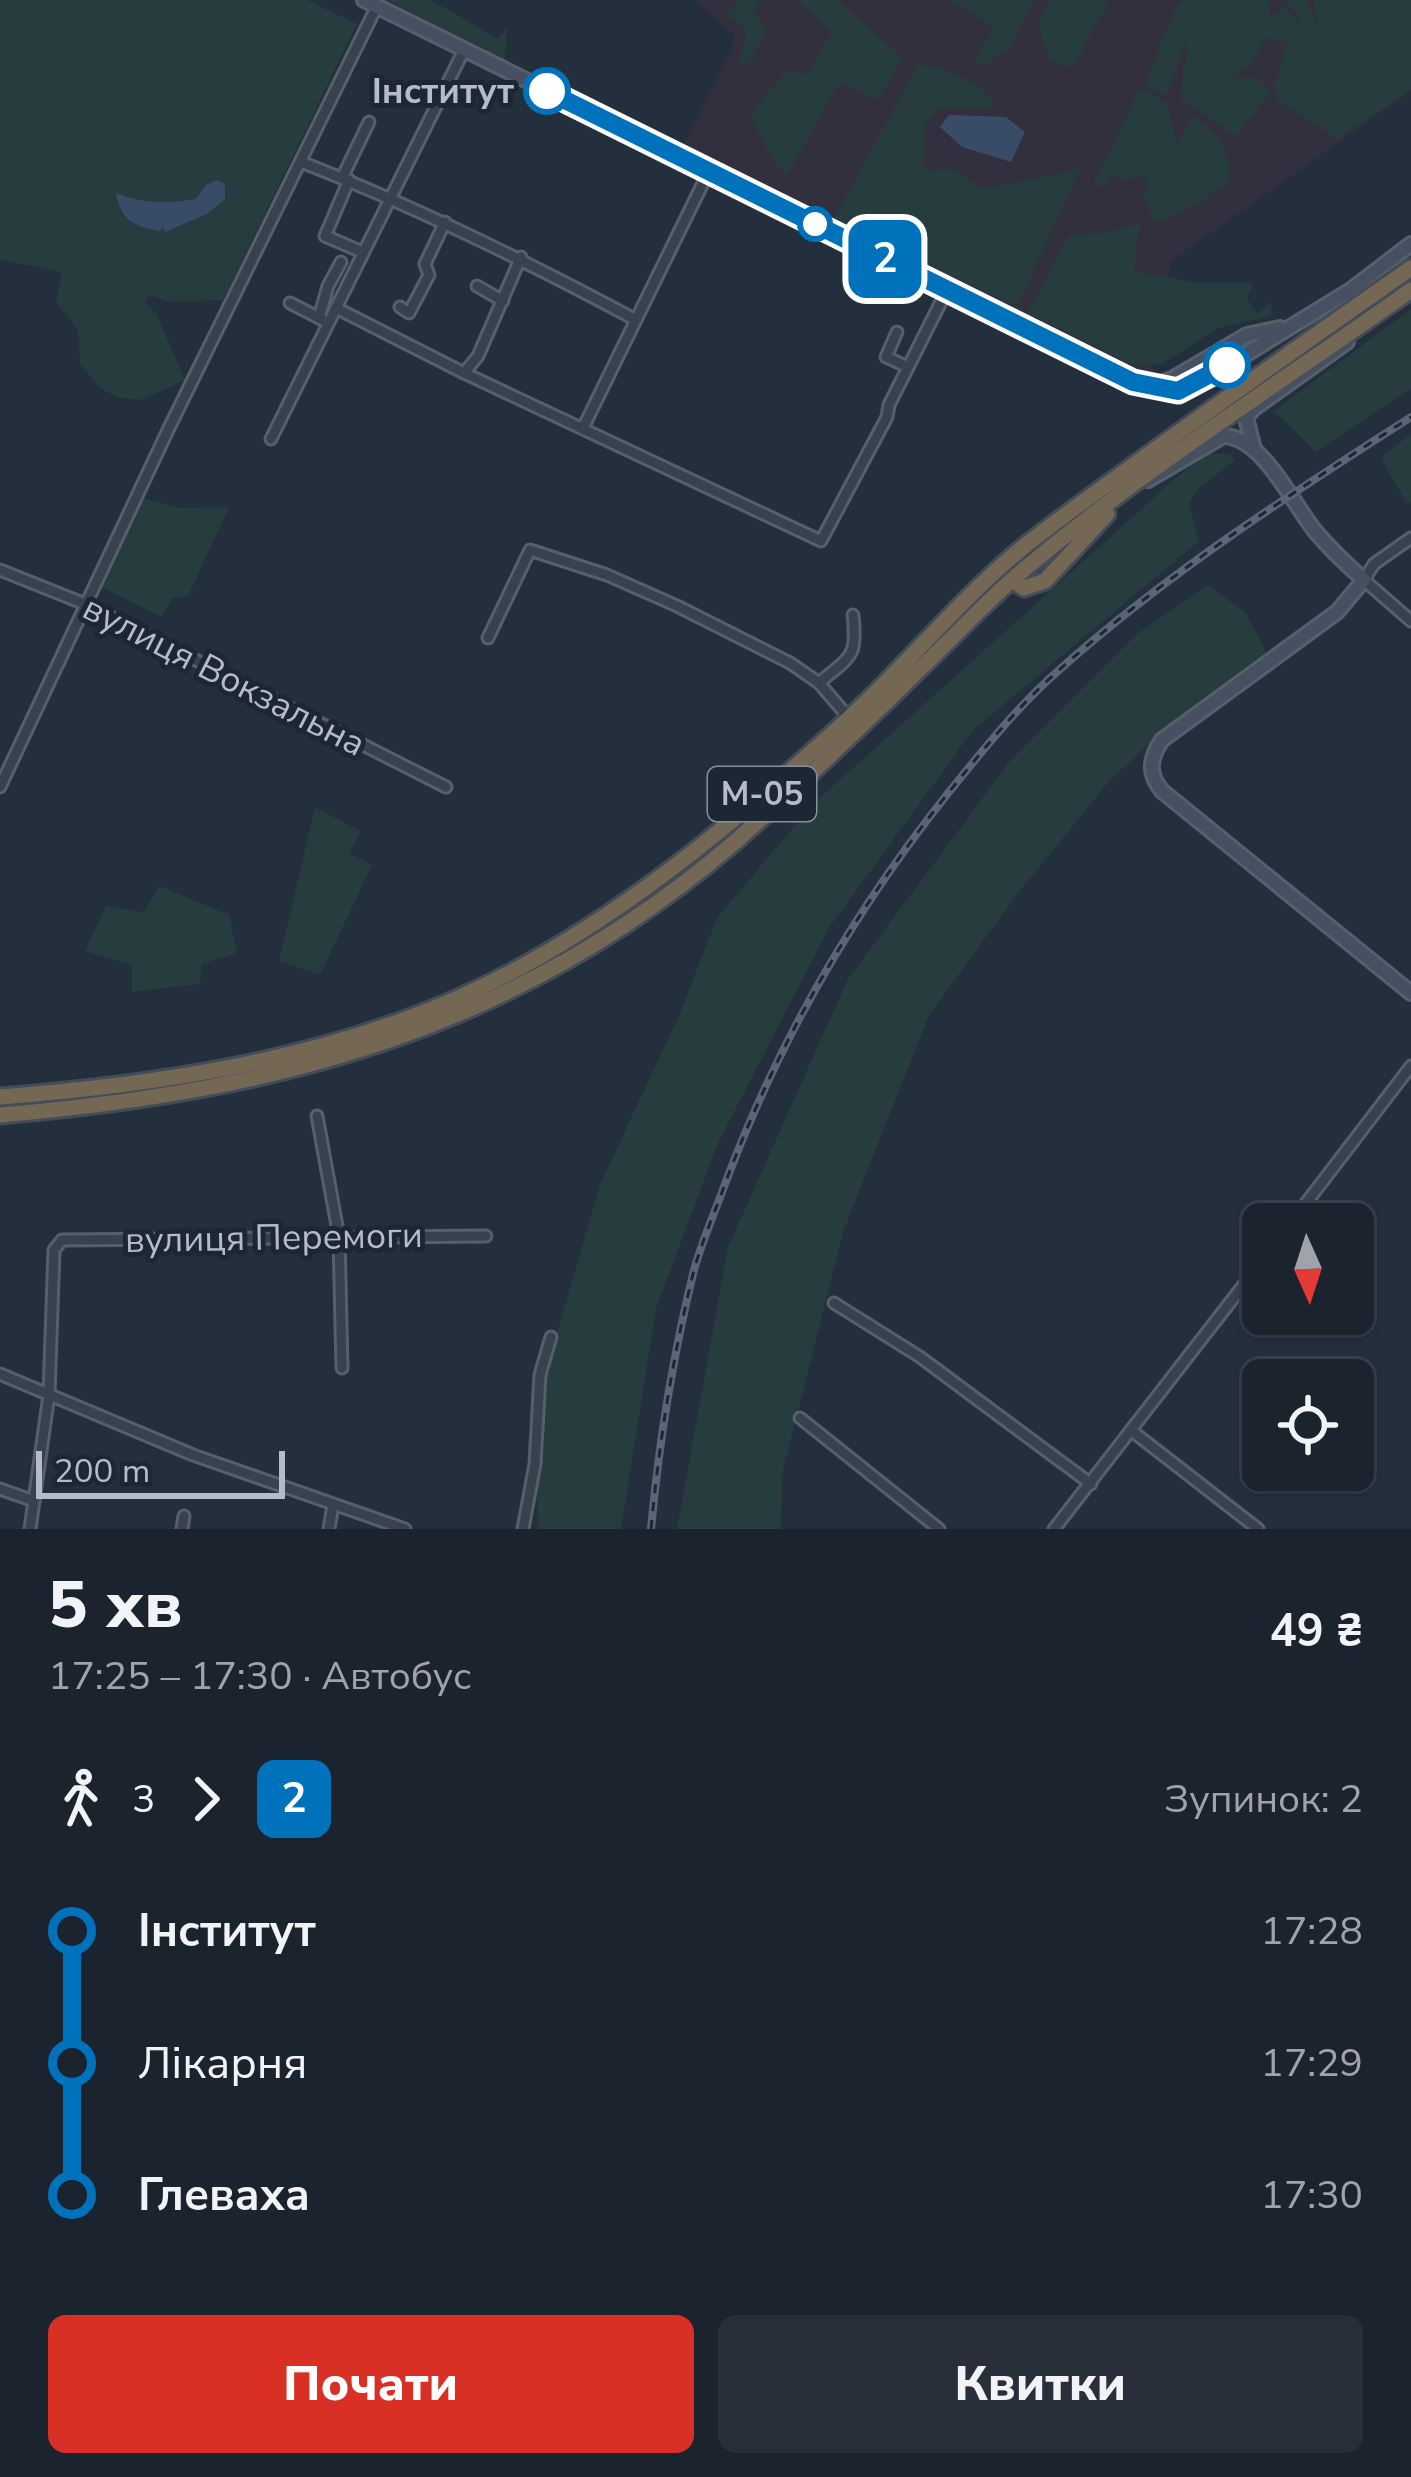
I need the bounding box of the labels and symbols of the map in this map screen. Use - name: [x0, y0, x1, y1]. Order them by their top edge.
- place label: Інститут: [372, 67, 514, 116]
- marker: Інститут: [525, 69, 569, 113]
- unlabelled marker: [799, 208, 831, 240]
- line badge: 2: [846, 220, 924, 298]
- unlabelled marker: [1205, 343, 1249, 387]
- street label: вулиця Вокзальна: [74, 584, 374, 768]
- road number: М-05: [708, 767, 816, 821]
- north arrow: [1242, 1203, 1374, 1335]
- street label: вулиця Перемоги: [125, 1211, 423, 1265]
- scale bar: [36, 1445, 285, 1498]

